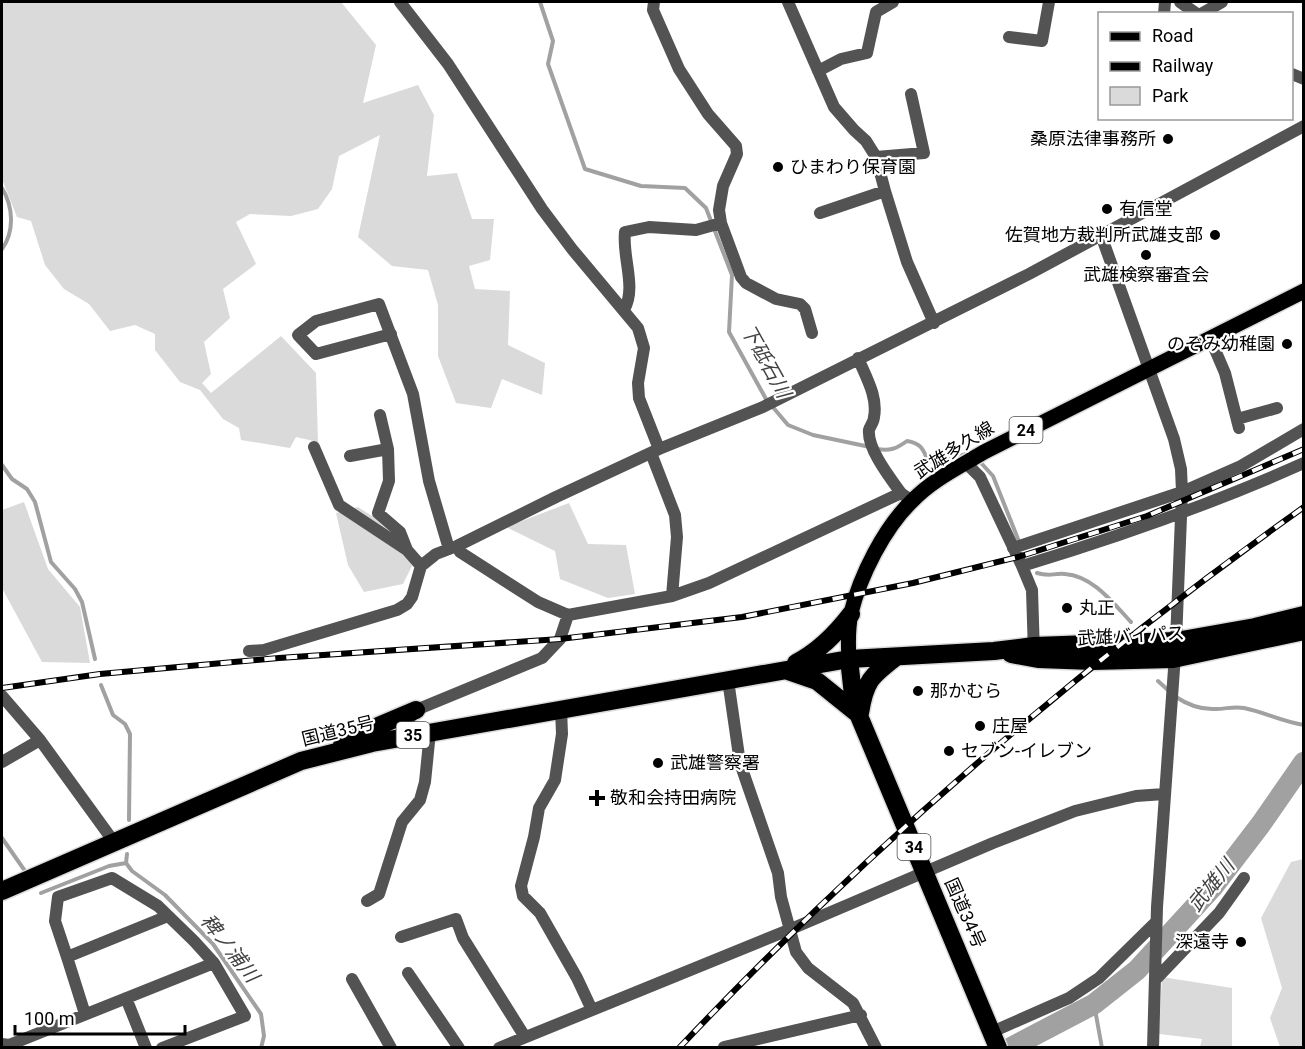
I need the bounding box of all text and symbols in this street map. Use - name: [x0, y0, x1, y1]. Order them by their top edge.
- legend: [1098, 12, 1293, 120]
- text: Road: [1152, 25, 1193, 46]
- text: Railway: [1152, 55, 1214, 76]
- text: Park: [1152, 85, 1189, 106]
- place label: 桑原法律事務所: [1030, 128, 1156, 149]
- marker: 桑原法律事務所: [1161, 132, 1175, 146]
- place label: ひまわり保育園: [790, 156, 916, 177]
- marker: ひまわり保育園: [771, 160, 785, 174]
- place label: 有信堂: [1119, 198, 1173, 219]
- marker: 有信堂: [1100, 202, 1114, 216]
- place label: 佐賀地方裁判所武雄支部: [1005, 224, 1203, 245]
- marker: 佐賀地方裁判所武雄支部: [1208, 228, 1222, 242]
- marker: 武雄検察審査会: [1139, 248, 1153, 262]
- place label: 武雄検察審査会: [1083, 264, 1209, 285]
- water label: 下砥石川: [736, 320, 797, 404]
- place label: のぞみ幼稚園: [1167, 333, 1275, 354]
- marker: のぞみ幼稚園: [1280, 337, 1294, 351]
- street label: 武雄多久線: [910, 417, 997, 482]
- road number: 24: [1010, 417, 1042, 443]
- place label: 丸正: [1079, 597, 1115, 618]
- marker: 丸正: [1060, 601, 1074, 615]
- street label: 武雄バイパス: [1077, 622, 1185, 649]
- place label: 那かむら: [930, 680, 1002, 701]
- marker: 那かむら: [911, 684, 925, 698]
- street label: 国道35号: [299, 711, 376, 750]
- place label: 庄屋: [992, 715, 1028, 736]
- marker: 庄屋: [973, 719, 987, 733]
- road number: 35: [396, 722, 430, 748]
- place label: セブン-イレブン: [961, 740, 1092, 761]
- marker: セブン-イレブン: [942, 744, 956, 758]
- place label: 武雄警察署: [670, 752, 760, 773]
- marker: 武雄警察署: [651, 756, 665, 770]
- place label: 敬和会持田病院: [610, 787, 736, 808]
- marker: 敬和会持田病院: [588, 789, 606, 807]
- road number: 34: [898, 834, 930, 860]
- water label: 武雄川: [1183, 853, 1240, 916]
- street label: 国道34号: [941, 875, 990, 951]
- water label: 稗ノ浦川: [196, 909, 265, 988]
- place label: 深遠寺: [1175, 931, 1229, 952]
- marker: 深遠寺: [1234, 935, 1248, 949]
- scale bar: [15, 998, 184, 1036]
- text: 100 m: [24, 1008, 75, 1029]

